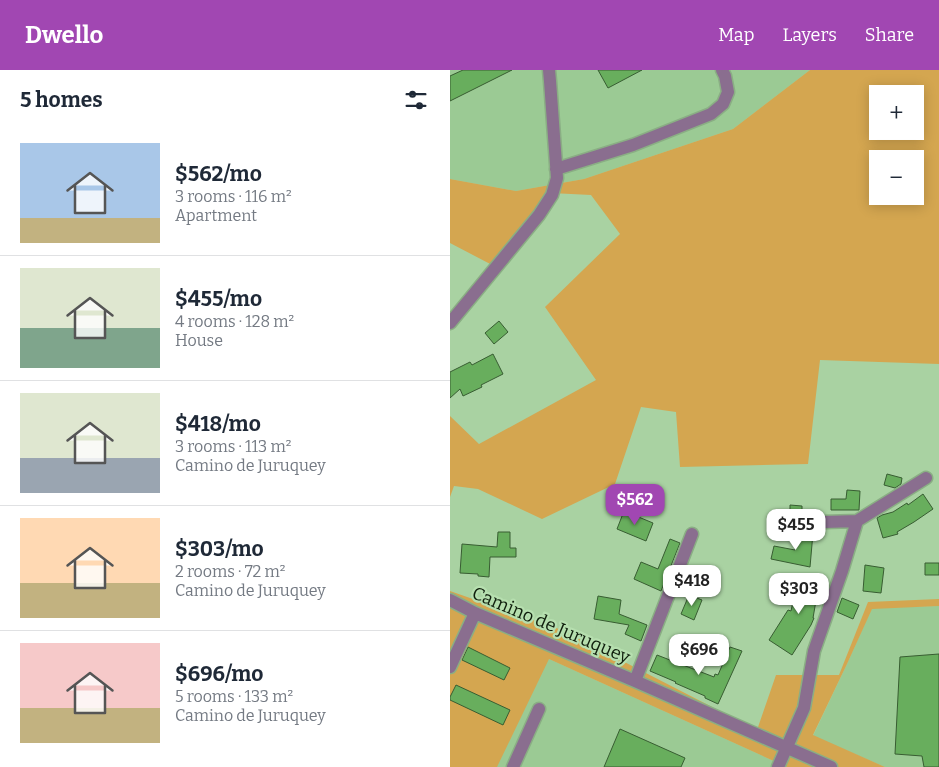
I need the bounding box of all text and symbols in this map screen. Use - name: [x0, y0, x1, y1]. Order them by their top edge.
- text: Dwello: [25, 21, 103, 49]
- text: Map: [718, 24, 754, 46]
- text: Layers: [782, 24, 837, 46]
- text: Share: [865, 24, 914, 46]
- map controls: [869, 85, 924, 205]
- button: +: [869, 85, 924, 140]
- icon: filters: [402, 86, 430, 114]
- text: 5 homes: [20, 87, 103, 113]
- button: −: [869, 150, 924, 205]
- text: $562/mo: [175, 161, 262, 187]
- icon: home: [60, 163, 120, 223]
- text: 3 rooms · 116 m²: [175, 187, 292, 206]
- text: Apartment: [175, 206, 257, 225]
- text: $455/mo: [175, 286, 262, 312]
- icon: home: [60, 288, 120, 348]
- text: 4 rooms · 128 m²: [175, 312, 294, 331]
- text: House: [175, 331, 223, 350]
- text: $418/mo: [175, 411, 261, 437]
- icon: home: [60, 413, 120, 473]
- text: 3 rooms · 113 m²: [175, 437, 291, 456]
- text: Camino de Juruquey: [175, 456, 326, 475]
- pin: $562: [605, 484, 665, 526]
- text: $562: [617, 490, 653, 509]
- pin: $455: [766, 508, 826, 551]
- text: $455: [778, 515, 814, 534]
- text: $303/mo: [175, 536, 264, 562]
- icon: home: [60, 538, 120, 598]
- text: 2 rooms · 72 m²: [175, 562, 285, 581]
- pin: $418: [662, 564, 722, 607]
- text: $418: [674, 571, 710, 590]
- pin: $303: [769, 572, 829, 615]
- text: $303: [780, 579, 818, 598]
- text: Camino de Juruquey: [175, 581, 326, 600]
- street label: Camino de Juruquey: [469, 582, 634, 668]
- pin: $696: [669, 634, 729, 676]
- text: $696: [680, 640, 718, 659]
- text: $696/mo: [175, 661, 263, 687]
- icon: home: [60, 663, 120, 723]
- text: 5 rooms · 133 m²: [175, 687, 293, 706]
- text: Camino de Juruquey: [175, 706, 326, 725]

